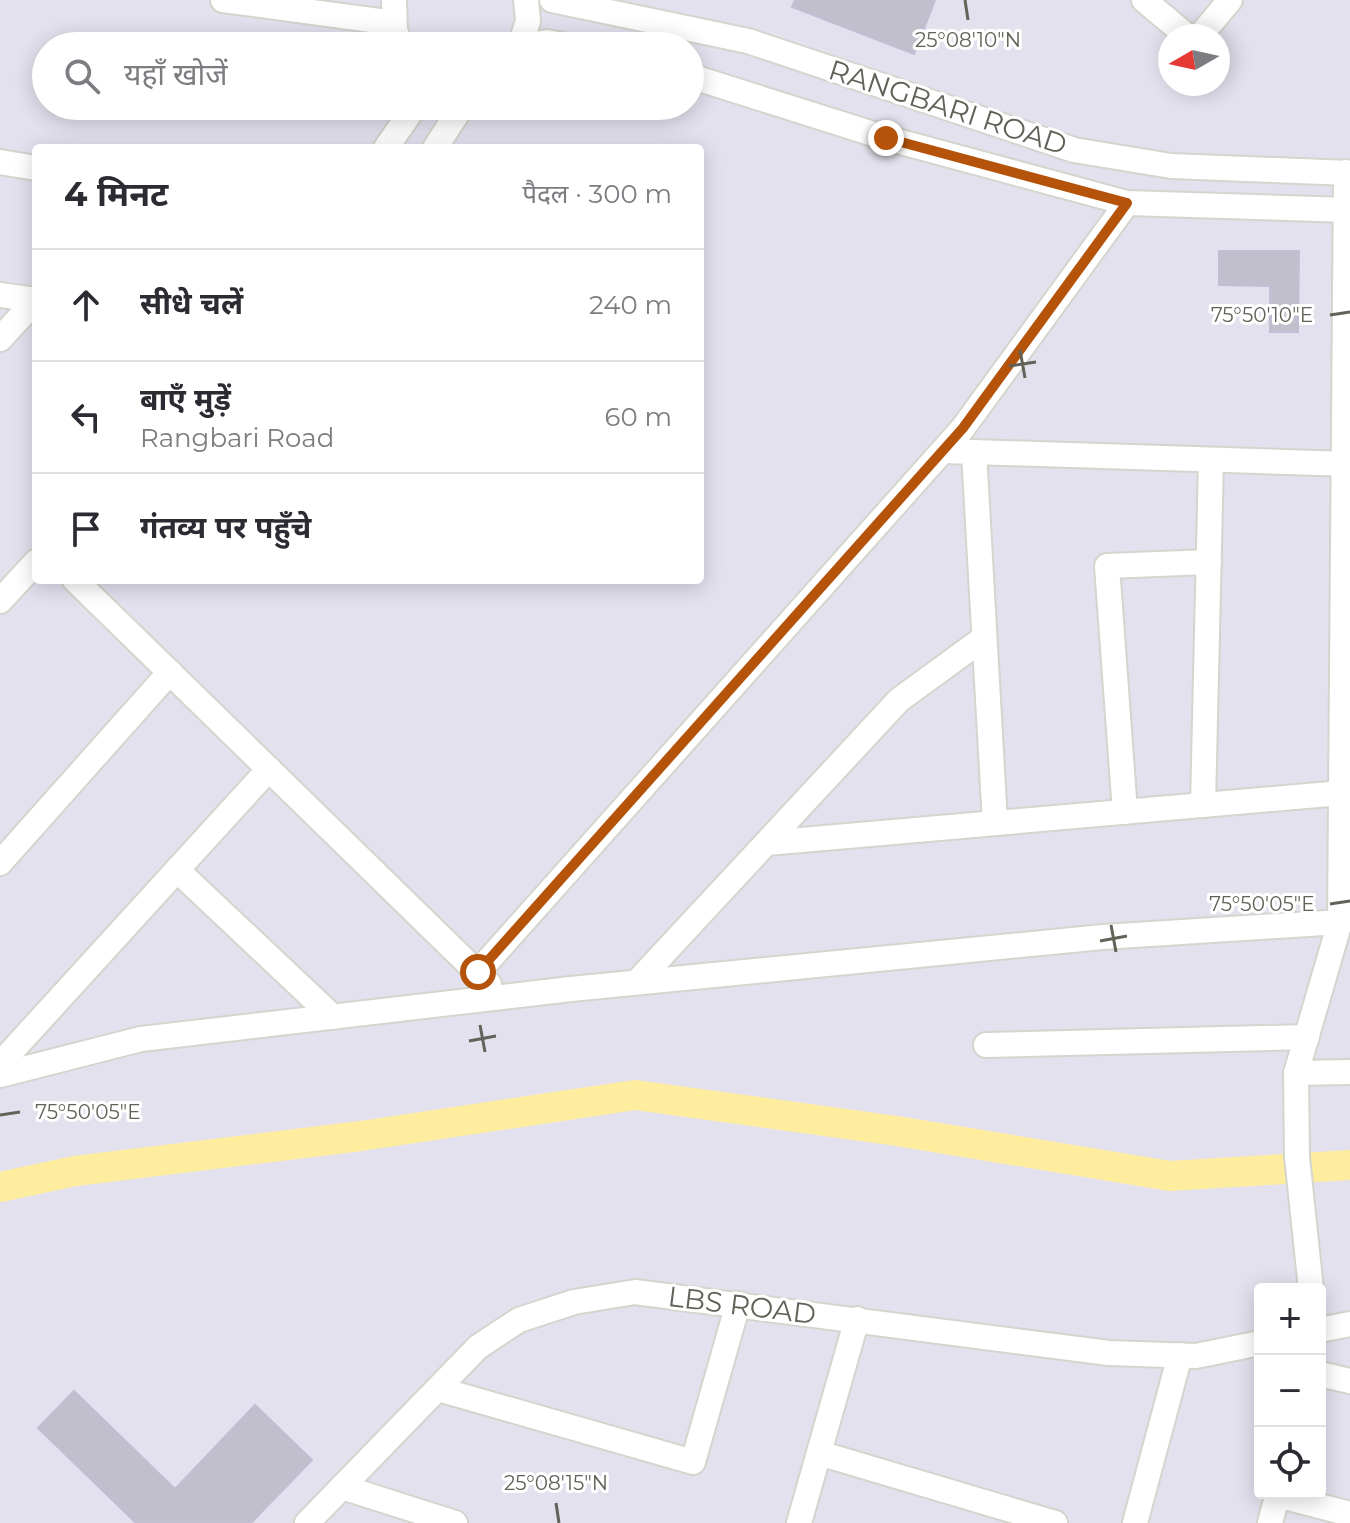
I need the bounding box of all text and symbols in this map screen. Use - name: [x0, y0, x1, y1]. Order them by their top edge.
- north arrow: [1158, 24, 1230, 96]
- text: 25°08'10"N: [915, 28, 1021, 52]
- search box: [32, 32, 704, 120]
- street label: RANGBARI ROAD: [825, 52, 1071, 162]
- icon: search: [60, 54, 104, 98]
- text: यहाँ खोजें: [124, 56, 228, 93]
- route end: [868, 120, 904, 156]
- text: 4 मिनट: [64, 173, 168, 215]
- text: पैदल · 300 m: [522, 178, 672, 210]
- icon: ahead: [64, 283, 108, 327]
- text: सीधे चलें: [140, 285, 243, 322]
- text: 240 m: [589, 289, 672, 321]
- text: 75°50'10"E: [1211, 303, 1313, 327]
- text: बाएँ मुड़ें: [140, 381, 231, 418]
- icon: left: [64, 395, 108, 439]
- text: 60 m: [605, 401, 672, 433]
- text: Rangbari Road: [140, 422, 334, 454]
- icon: arrive: [64, 507, 108, 551]
- text: गंतव्य पर पहुँचे: [140, 509, 311, 546]
- text: 75°50'05"E: [1209, 892, 1315, 916]
- route start: [460, 954, 496, 990]
- text: 75°50'05"E: [35, 1100, 141, 1124]
- street label: LBS ROAD: [666, 1279, 818, 1331]
- map controls: [1254, 1283, 1326, 1499]
- button: +: [1254, 1283, 1326, 1355]
- button: −: [1254, 1355, 1326, 1427]
- button: locate: [1254, 1427, 1326, 1499]
- text: 25°08'15"N: [504, 1471, 608, 1495]

